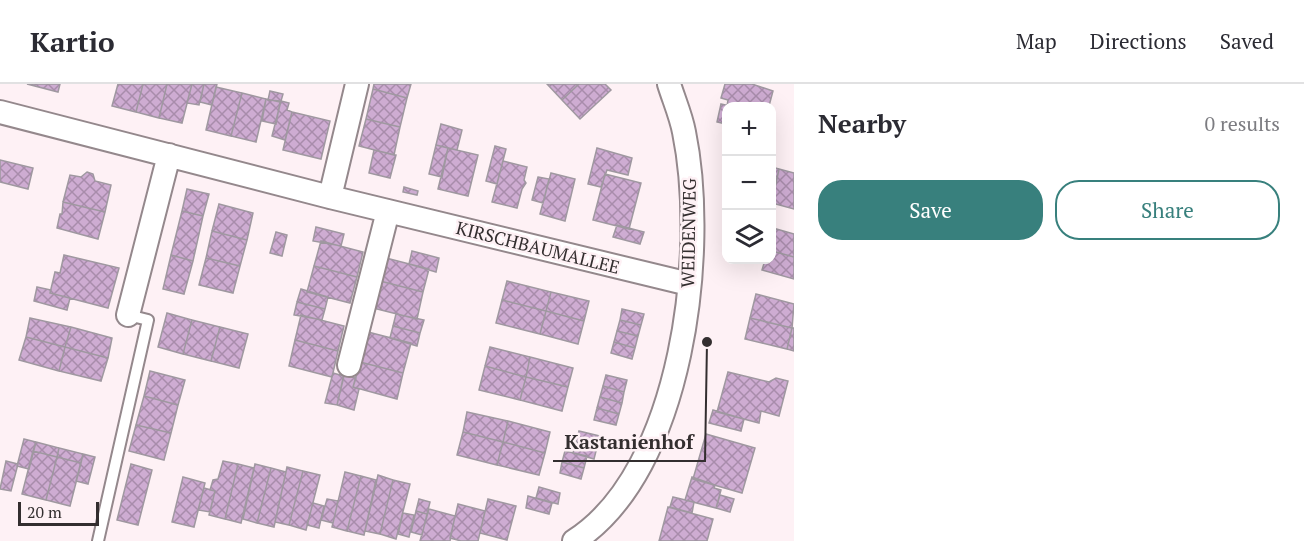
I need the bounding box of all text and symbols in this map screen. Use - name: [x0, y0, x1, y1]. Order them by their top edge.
- text: Kartio: [30, 23, 115, 60]
- text: Map: [1016, 27, 1057, 55]
- text: Directions: [1090, 27, 1187, 55]
- text: Saved: [1220, 27, 1274, 55]
- map controls: [722, 102, 776, 264]
- button: +: [722, 102, 776, 156]
- text: Nearby: [818, 106, 906, 140]
- text: 0 results: [1205, 110, 1280, 137]
- button: −: [722, 156, 776, 210]
- street label: WEIDENWEG: [675, 177, 701, 288]
- button: Save: [818, 180, 1043, 240]
- button: Share: [1055, 180, 1280, 240]
- button: layers: [722, 210, 776, 264]
- street label: KIRSCHBAUMALLEE: [454, 215, 622, 279]
- callout: Kastanienhof: [553, 423, 705, 461]
- text: Kastanienhof: [565, 428, 695, 455]
- scale bar: [18, 499, 99, 526]
- text: 20 m: [27, 501, 62, 523]

